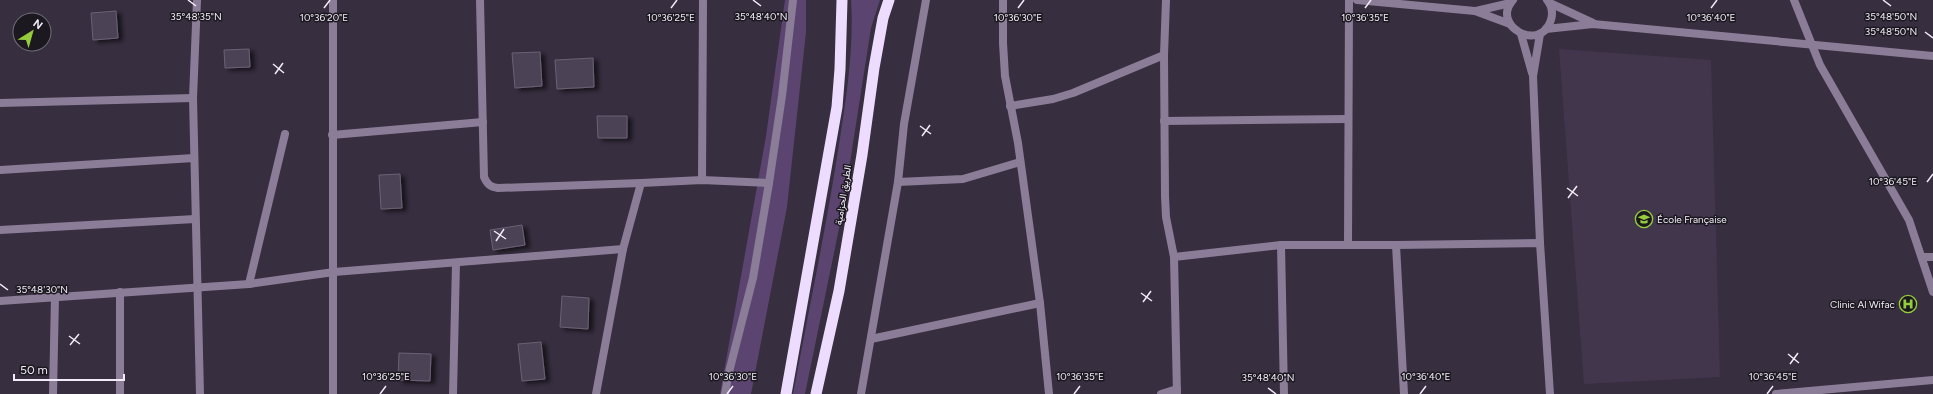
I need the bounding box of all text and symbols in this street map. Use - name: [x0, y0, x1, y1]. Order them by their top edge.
- text: 35°48'35"N: [170, 10, 222, 23]
- text: 35°48'40"N: [735, 10, 787, 23]
- text: 35°48'50"N: [1865, 10, 1917, 23]
- text: 10°36'20"E: [300, 11, 348, 24]
- text: 10°36'25"E: [647, 11, 695, 24]
- text: 10°36'30"E: [994, 11, 1042, 24]
- text: 10°36'35"E: [1341, 11, 1389, 24]
- text: 10°36'40"E: [1686, 11, 1736, 24]
- north arrow: [12, 12, 52, 52]
- text: N: [30, 17, 45, 32]
- text: 35°48'50"N: [1865, 25, 1917, 38]
- street label: الطريق الحزامية: [832, 164, 854, 226]
- text: 10°36'45"E: [1869, 175, 1917, 188]
- school or university icon: École Française: [1634, 209, 1654, 229]
- place label: École Française: [1657, 213, 1727, 226]
- text: 35°48'30"N: [16, 283, 68, 296]
- hospital icon: Clinic Al Wifac: [1898, 294, 1918, 314]
- place label: Clinic Al Wifac: [1830, 298, 1896, 311]
- scale bar: [14, 356, 124, 382]
- text: 50 m: [20, 363, 48, 377]
- text: 10°36'25"E: [362, 370, 410, 383]
- text: 10°36'30"E: [709, 370, 757, 383]
- text: 10°36'35"E: [1056, 370, 1104, 383]
- text: 10°36'40"E: [1401, 370, 1451, 383]
- text: 10°36'45"E: [1749, 370, 1797, 383]
- text: 35°48'40"N: [1242, 371, 1294, 384]

